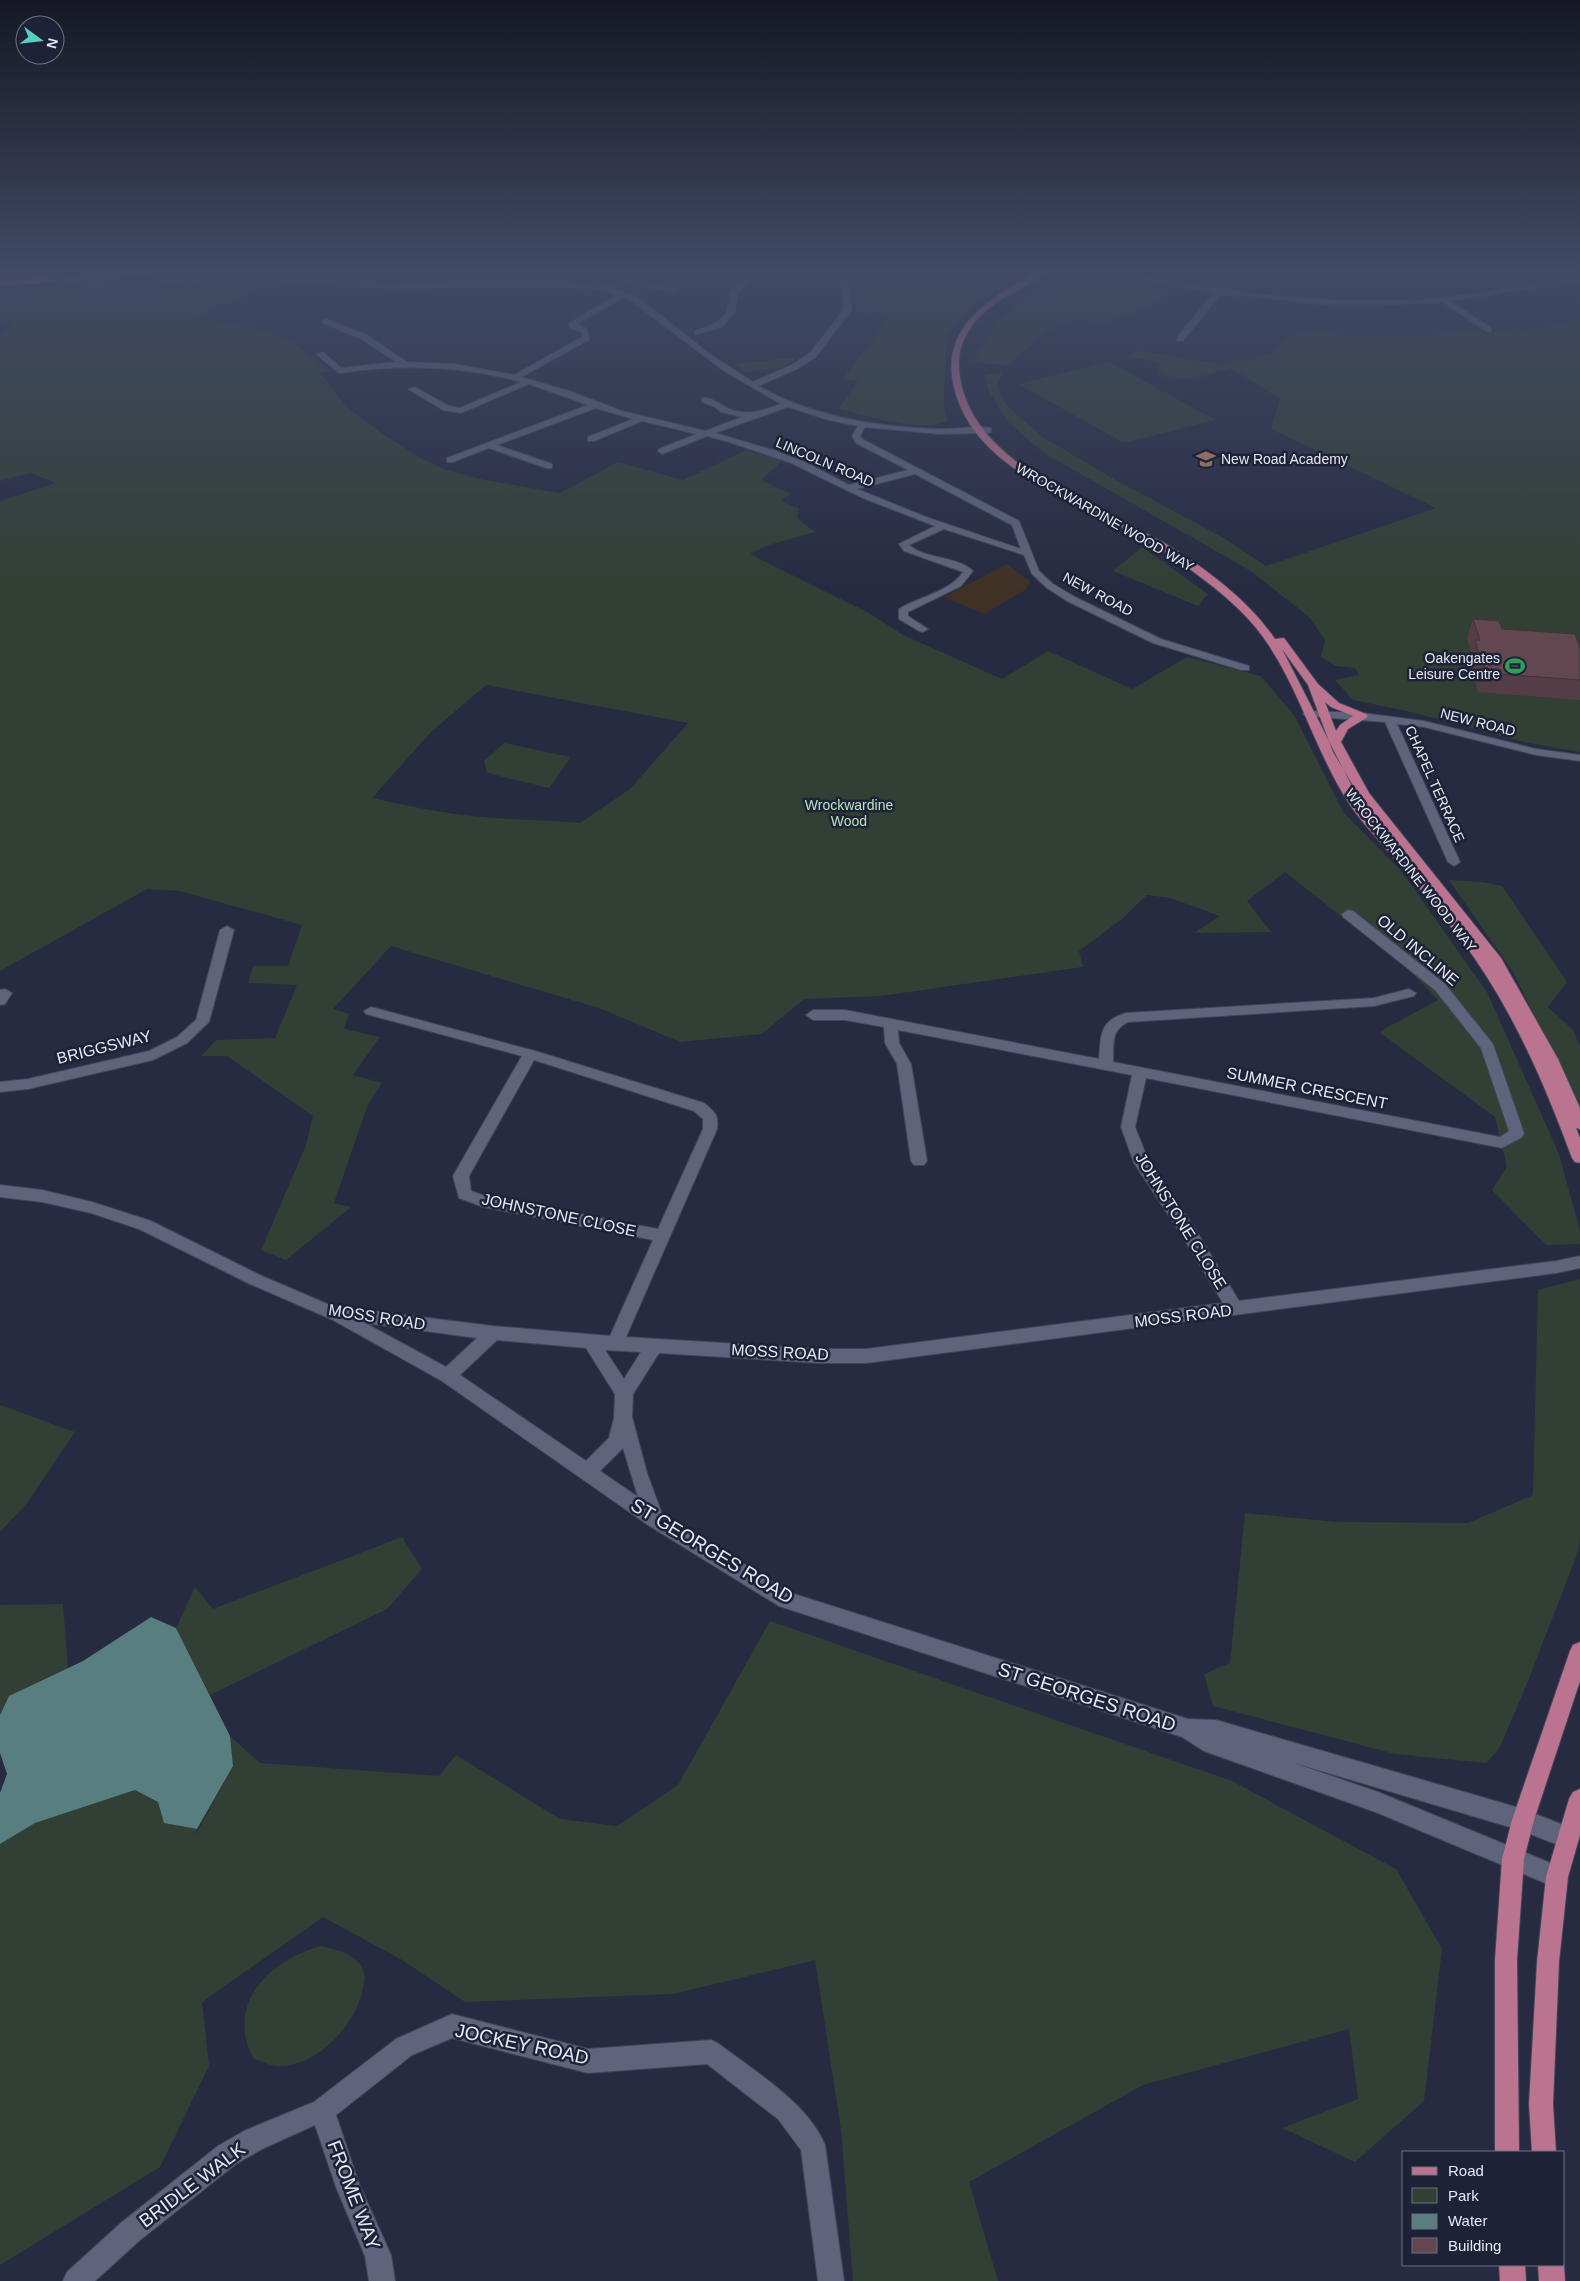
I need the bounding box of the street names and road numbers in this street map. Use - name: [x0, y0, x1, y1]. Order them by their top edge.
- street label: LINCOLN ROAD: [774, 434, 876, 490]
- street label: WROCKWARDINE WOOD WAY: [1013, 459, 1197, 575]
- street label: NEW ROAD: [1060, 569, 1136, 619]
- street label: NEW ROAD: [1439, 705, 1517, 739]
- street label: CHAPEL TERRACE: [1402, 723, 1468, 845]
- street label: WROCKWARDINE WOOD WAY: [1342, 785, 1480, 955]
- street label: OLD INCLINE: [1374, 911, 1462, 989]
- street label: BRIGGSWAY: [55, 1027, 153, 1067]
- street label: SUMMER CRESCENT: [1225, 1064, 1389, 1112]
- street label: JOHNSTONE CLOSE: [1132, 1150, 1230, 1292]
- street label: JOHNSTONE CLOSE: [480, 1190, 638, 1240]
- street label: MOSS ROAD: [327, 1301, 427, 1333]
- street label: MOSS ROAD: [1133, 1302, 1233, 1330]
- street label: MOSS ROAD: [731, 1341, 829, 1363]
- street label: ST GEORGES ROAD: [627, 1494, 797, 1608]
- street label: ST GEORGES ROAD: [996, 1658, 1178, 1736]
- street label: JOCKEY ROAD: [453, 2020, 591, 2068]
- street label: BRIDLE WALK: [135, 2138, 249, 2232]
- street label: FROME WAY: [324, 2138, 385, 2253]

